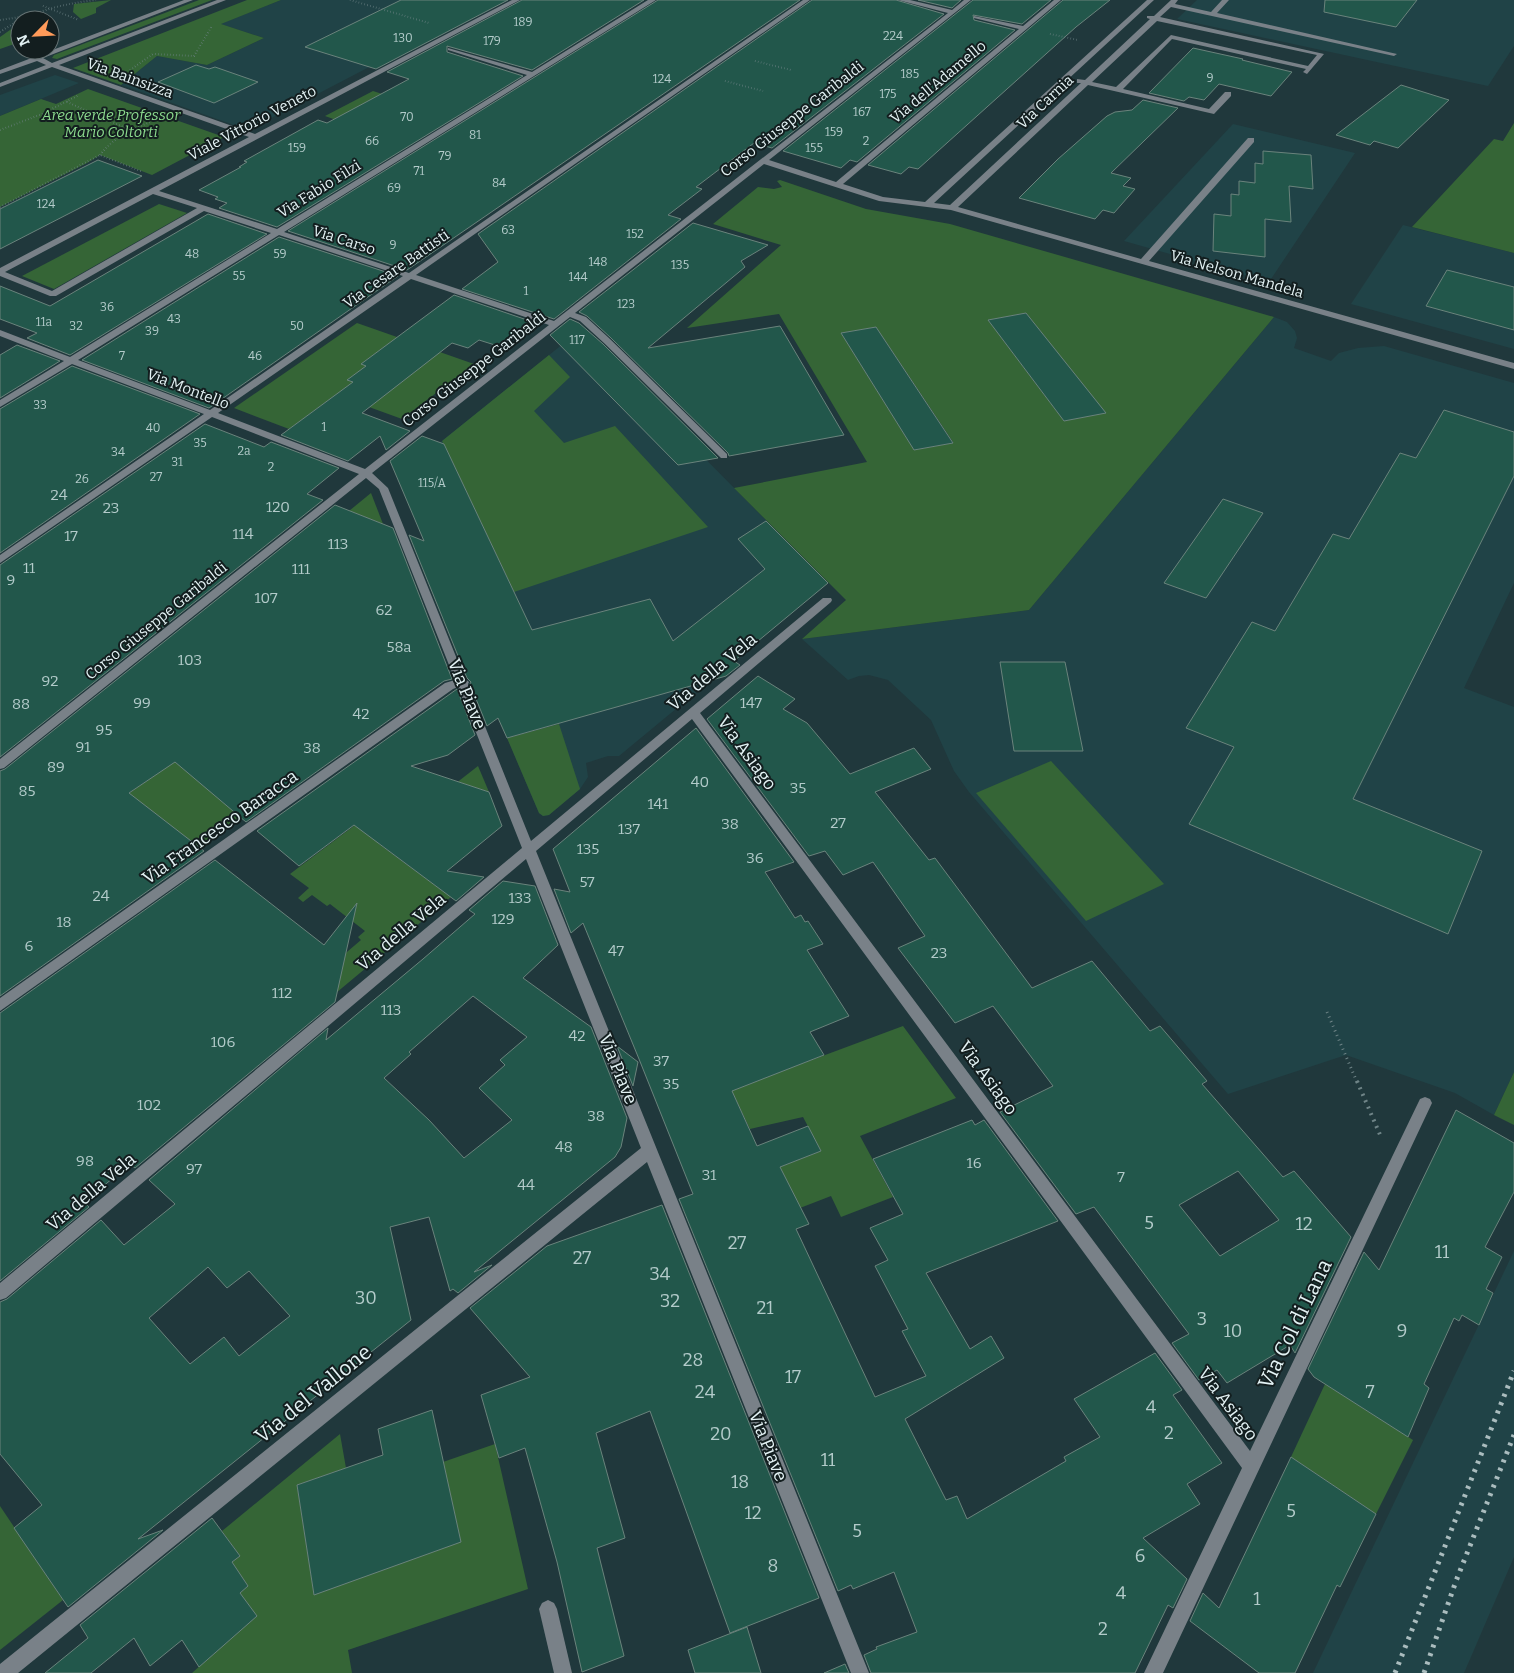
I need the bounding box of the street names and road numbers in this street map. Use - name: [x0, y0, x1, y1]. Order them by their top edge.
- street label: Via dell'Adamello: [886, 37, 990, 127]
- street label: Via Bainsizza: [84, 54, 176, 102]
- street label: Corso Giuseppe Garibaldi: [717, 57, 868, 181]
- street label: Via Carnia: [1013, 71, 1077, 133]
- street label: Viale Vittorio Veneto: [185, 82, 319, 164]
- street label: Via Fabio Filzi: [274, 156, 364, 222]
- street label: Via Carso: [310, 221, 378, 259]
- street label: Via Cesare Battisti: [339, 225, 453, 312]
- street label: Via Nelson Mandela: [1168, 246, 1306, 302]
- street label: Corso Giuseppe Garibaldi: [399, 307, 550, 431]
- street label: Via Montello: [144, 365, 232, 413]
- street label: Corso Giuseppe Garibaldi: [82, 558, 231, 684]
- street label: Via della Vela: [663, 628, 761, 716]
- street label: Via Piave: [443, 655, 491, 733]
- street label: Via Asiago: [713, 712, 781, 794]
- street label: Via Francesco Baracca: [138, 765, 302, 889]
- street label: Via della Vela: [352, 888, 450, 976]
- street label: Via Piave: [594, 1030, 642, 1108]
- street label: Via Asiago: [954, 1037, 1022, 1119]
- street label: Via della Vela: [42, 1148, 140, 1236]
- street label: Via Col di Lana: [1252, 1254, 1338, 1393]
- street label: Via del Vallone: [249, 1339, 377, 1449]
- street label: Via Asiago: [1193, 1363, 1263, 1445]
- street label: Via Piave: [744, 1407, 792, 1485]

